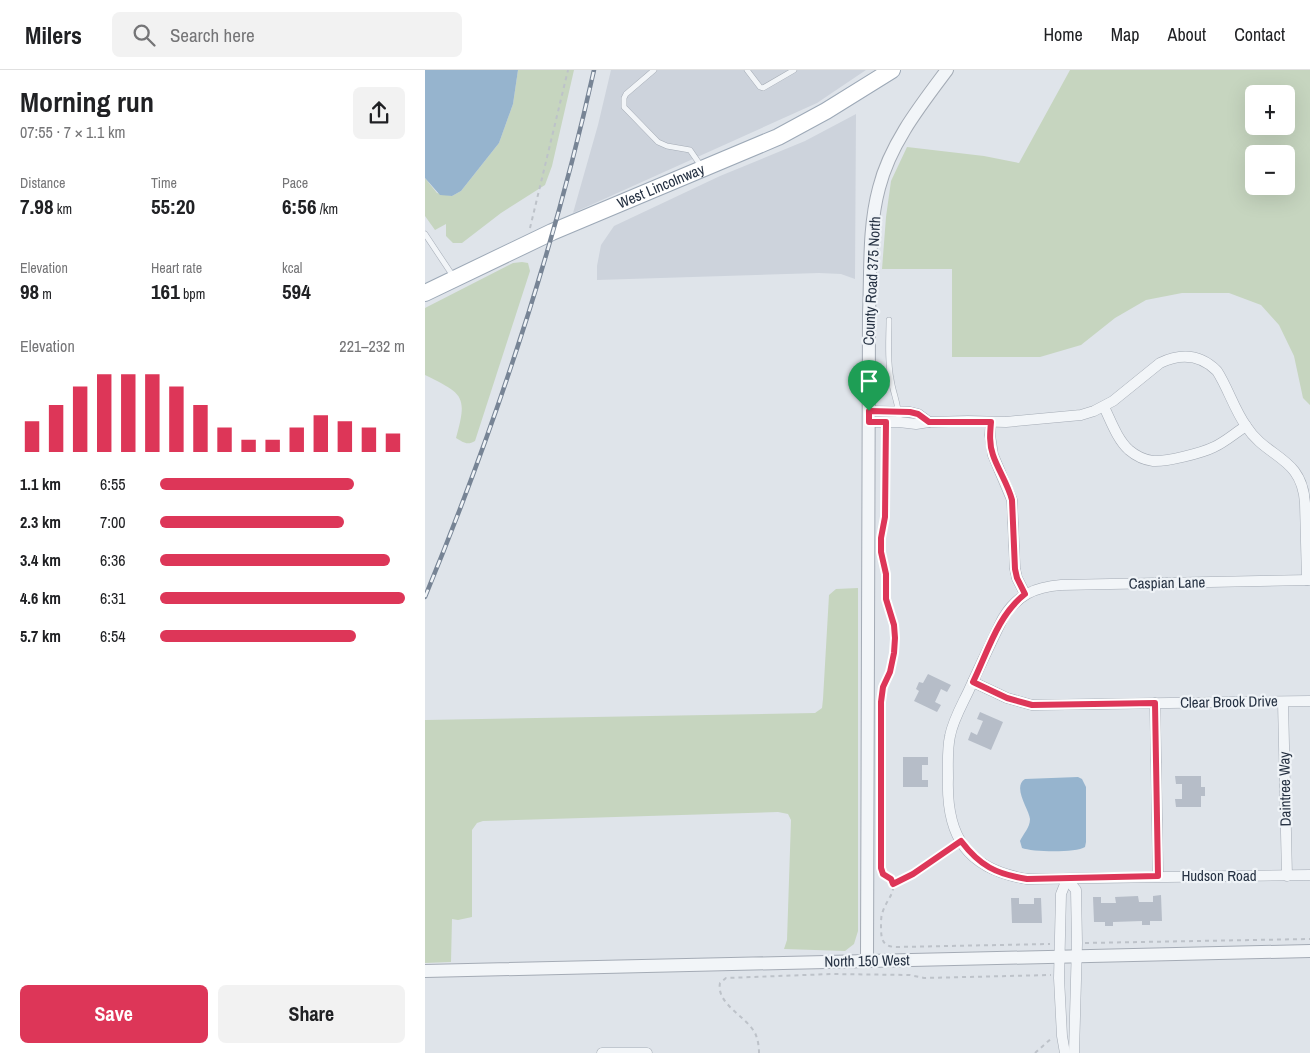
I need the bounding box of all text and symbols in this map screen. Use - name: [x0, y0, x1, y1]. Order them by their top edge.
- search box: [112, 12, 462, 57]
- text: Milers: [25, 19, 82, 51]
- icon: search: [130, 21, 158, 49]
- text: Search here: [170, 22, 255, 48]
- text: Home: [1043, 22, 1083, 47]
- text: Map: [1111, 22, 1140, 47]
- text: About: [1168, 22, 1206, 47]
- text: Contact: [1234, 22, 1285, 47]
- text: Morning run: [20, 83, 154, 121]
- map controls: [1245, 85, 1295, 195]
- button: +: [1245, 85, 1295, 135]
- button: share: [353, 87, 405, 139]
- text: 07:55 · 7 × 1.1 km: [20, 121, 125, 143]
- button: −: [1245, 145, 1295, 195]
- street label: West Lincolnway: [614, 158, 708, 213]
- text: Distance: [20, 174, 65, 192]
- text: Time: [151, 174, 177, 192]
- text: Pace: [282, 174, 308, 192]
- text: 7.98: [20, 192, 54, 221]
- text: 55:20: [151, 192, 195, 221]
- text: 6:56: [282, 192, 316, 221]
- text: km: [54, 200, 72, 218]
- text: /km: [316, 200, 338, 218]
- street label: County Road 375 North: [858, 216, 885, 346]
- text: Elevation: [20, 259, 68, 277]
- text: Heart rate: [151, 259, 202, 277]
- text: kcal: [282, 259, 302, 277]
- text: 98: [20, 277, 39, 306]
- text: 161: [151, 277, 180, 306]
- text: 594: [282, 277, 311, 306]
- text: m: [39, 285, 52, 303]
- text: bpm: [180, 285, 205, 303]
- text: Elevation: [20, 335, 75, 357]
- text: 221–232 m: [339, 335, 405, 357]
- pin: [848, 360, 890, 411]
- icon: arrive: [855, 367, 883, 395]
- text: 1.1 km: [20, 473, 61, 495]
- text: 6:55: [100, 473, 126, 495]
- text: 2.3 km: [20, 511, 61, 533]
- text: 7:00: [100, 511, 126, 533]
- text: 3.4 km: [20, 549, 61, 571]
- text: 6:36: [100, 549, 126, 571]
- street label: Caspian Lane: [1129, 571, 1206, 594]
- text: 4.6 km: [20, 587, 61, 609]
- text: 6:31: [100, 587, 126, 609]
- text: 5.7 km: [20, 625, 61, 647]
- text: 6:54: [100, 625, 126, 647]
- street label: Clear Brook Drive: [1180, 690, 1278, 713]
- street label: Daintree Way: [1273, 751, 1296, 827]
- street label: Hudson Road: [1181, 865, 1257, 886]
- street label: North 150 West: [824, 949, 910, 972]
- button: Save: [20, 985, 208, 1043]
- button: Share: [218, 985, 405, 1043]

